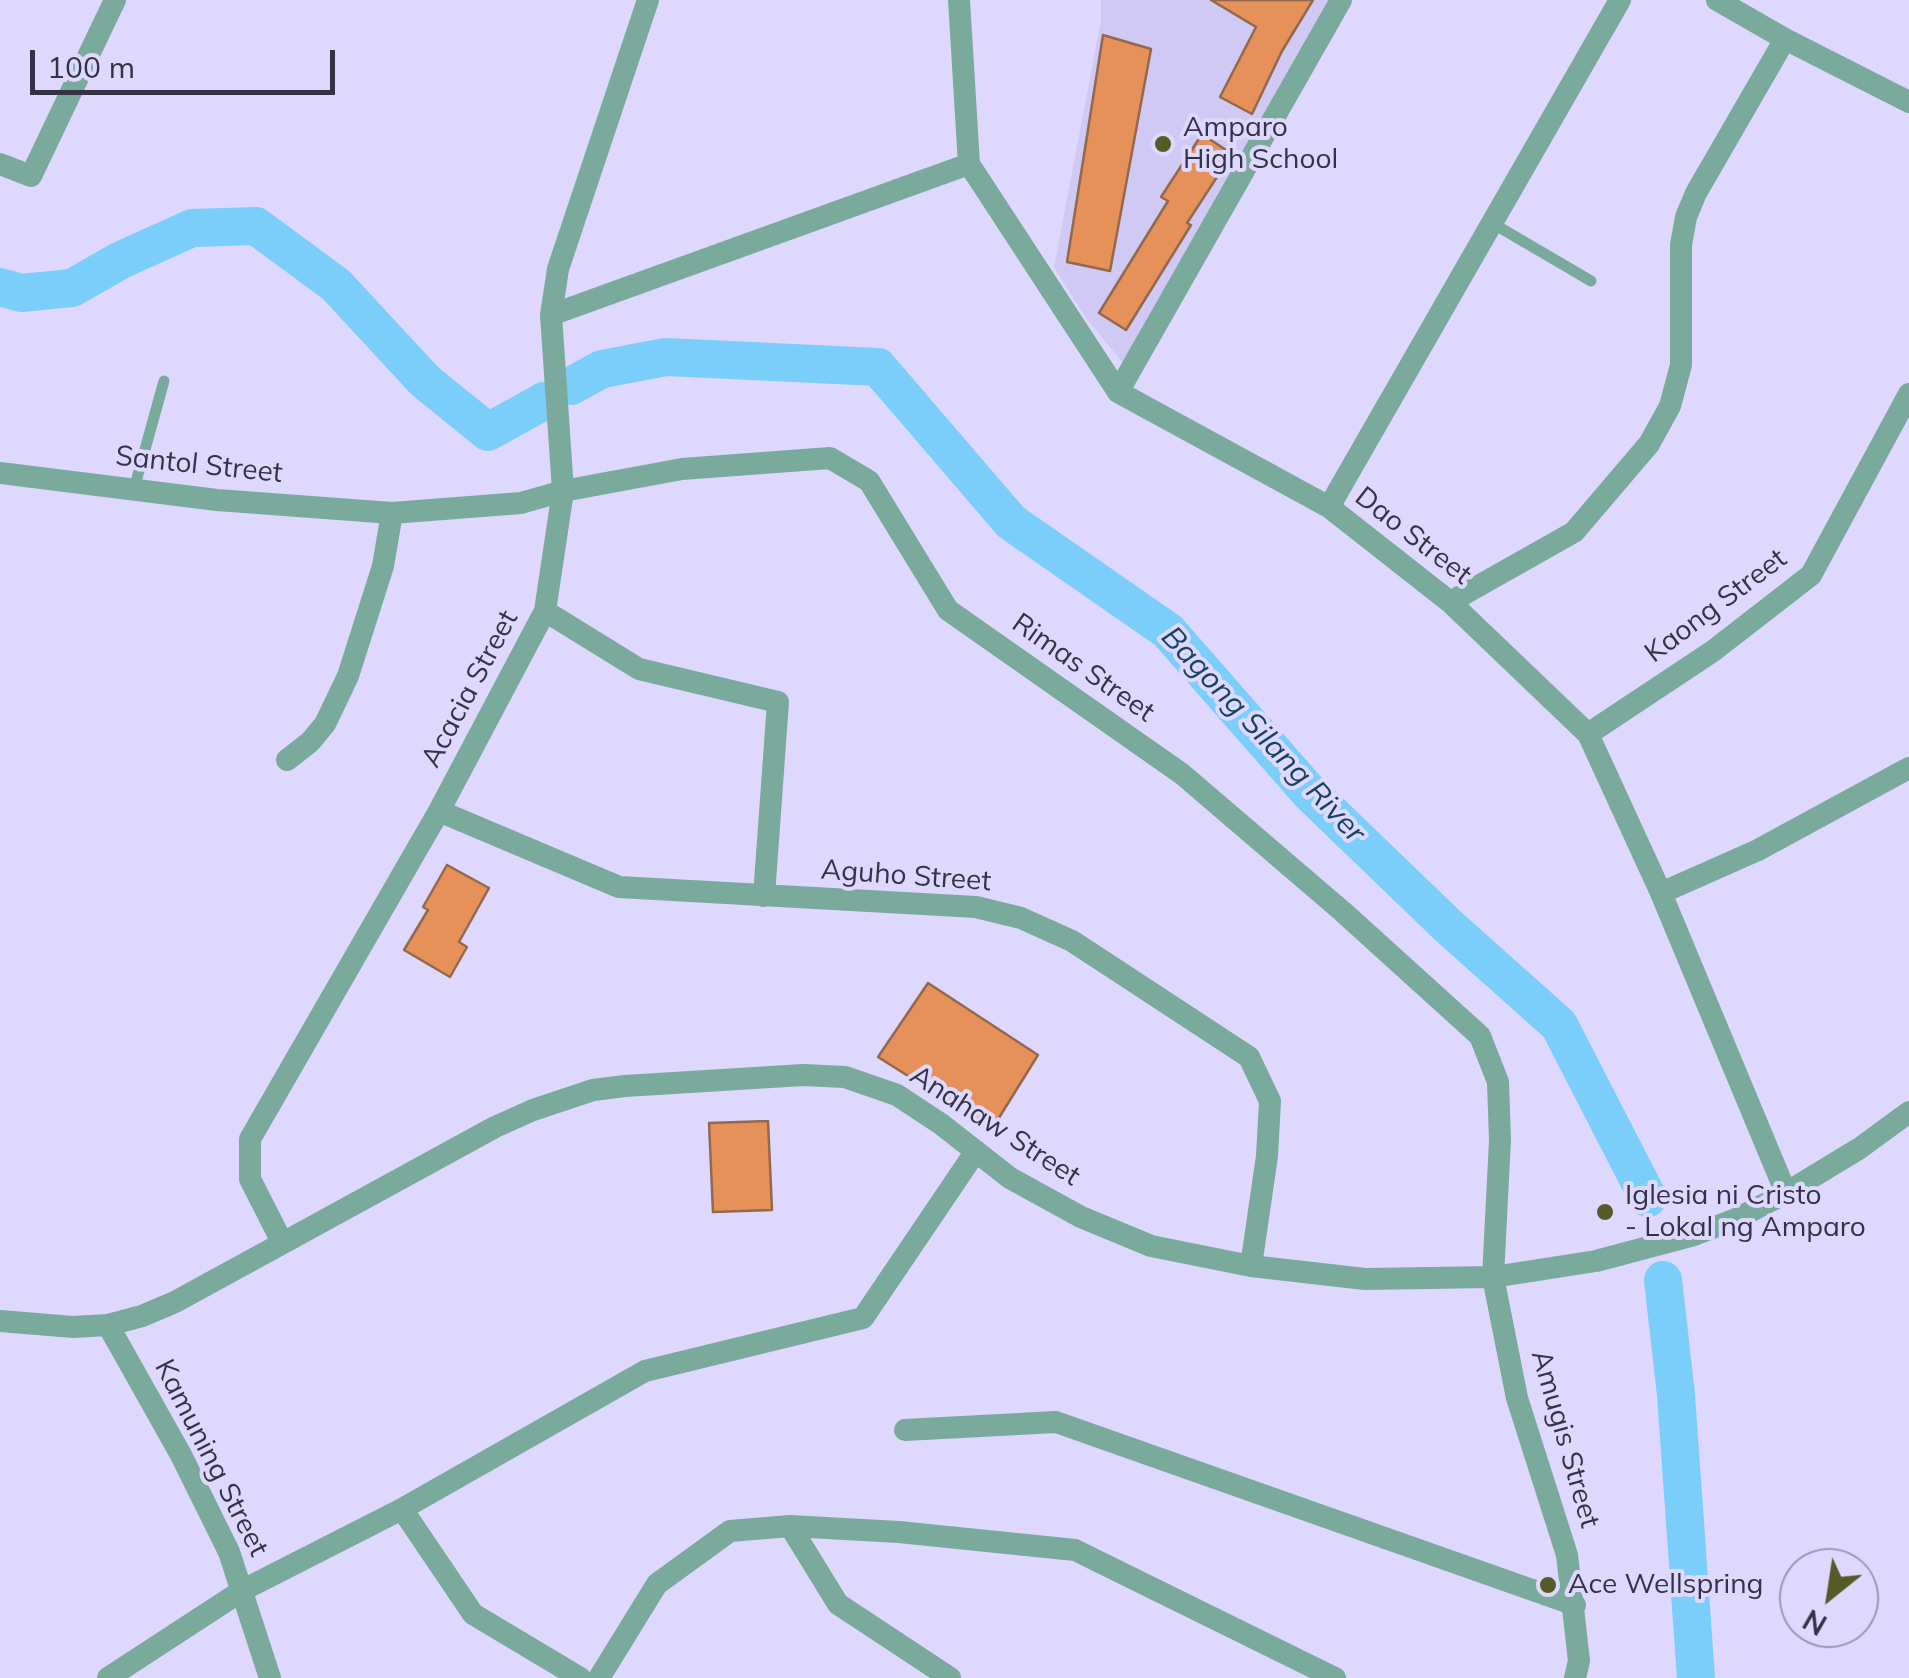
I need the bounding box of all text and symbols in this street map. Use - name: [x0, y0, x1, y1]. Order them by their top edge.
- scale bar: [35, 30, 340, 92]
- text: 100 m: [47, 48, 135, 86]
- place label: Amparo High School: [1183, 111, 1338, 177]
- marker: Amparo High School: [1152, 133, 1174, 155]
- street label: Santol Street: [114, 440, 284, 490]
- street label: Dao Street: [1348, 480, 1478, 592]
- street label: Kaong Street: [1639, 542, 1793, 670]
- street label: Acacia Street: [415, 605, 525, 773]
- street label: Rimas Street: [1005, 607, 1161, 729]
- water label: Bagong Silang River: [1154, 619, 1372, 851]
- street label: Aguho Street: [820, 853, 992, 899]
- street label: Anahaw Street: [904, 1059, 1086, 1193]
- place label: Iglesia ni Cristo - Lokal ng Amparo: [1625, 1179, 1866, 1245]
- marker: Iglesia ni Cristo - Lokal ng Amparo: [1594, 1201, 1616, 1223]
- street label: Amugis Street: [1524, 1346, 1606, 1532]
- street label: Kamuning Street: [147, 1354, 275, 1562]
- north arrow: [1779, 1548, 1879, 1648]
- place label: Ace Wellspring: [1568, 1568, 1763, 1602]
- marker: Ace Wellspring: [1537, 1574, 1559, 1596]
- text: N: [1797, 1602, 1833, 1643]

